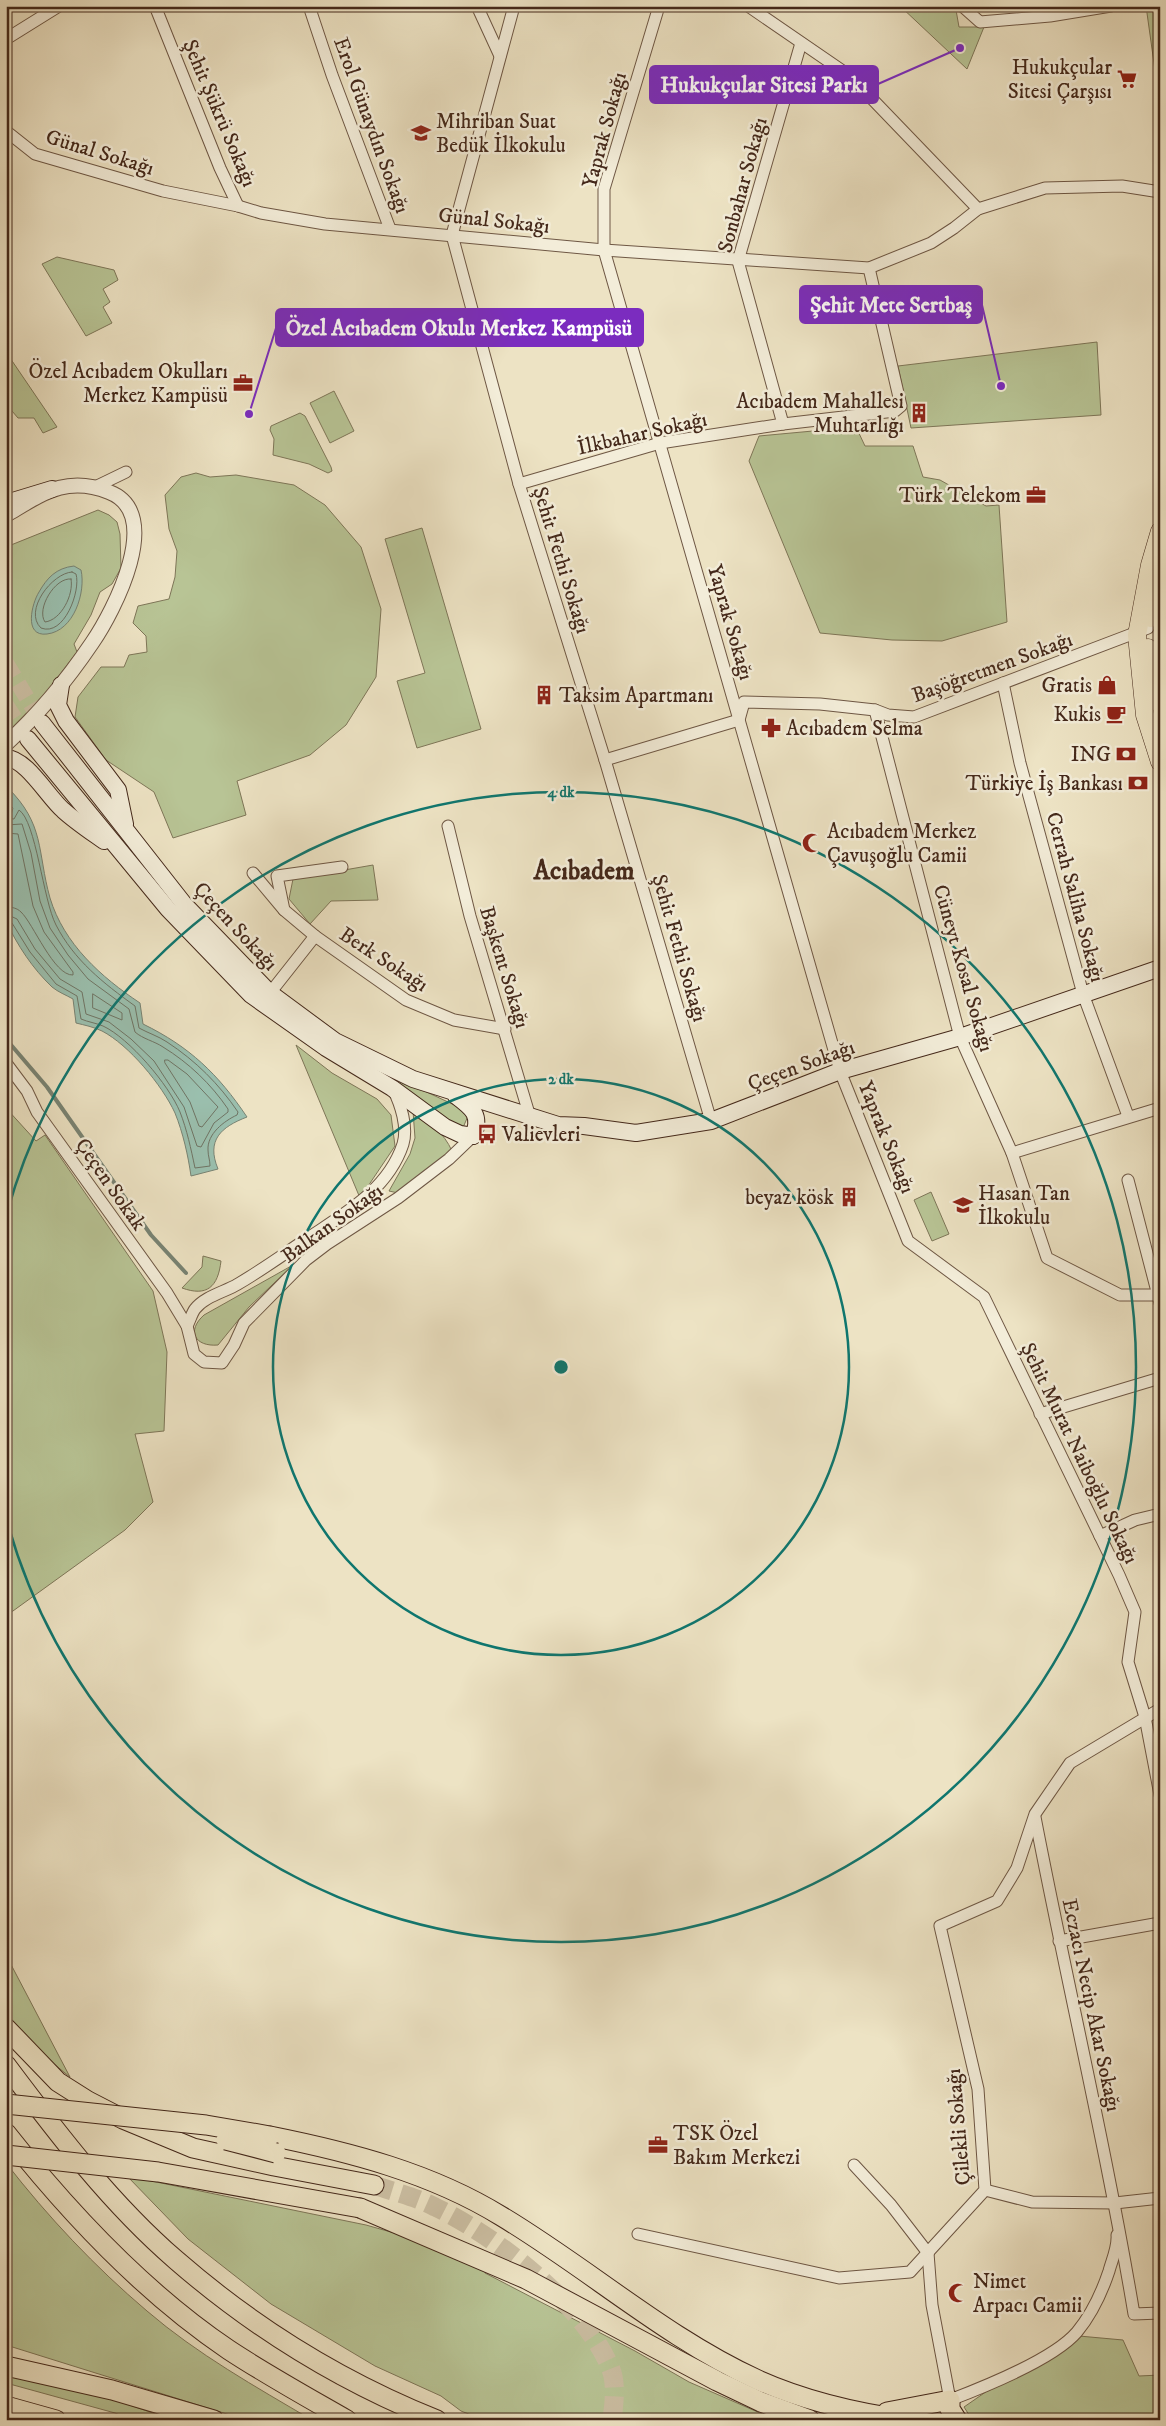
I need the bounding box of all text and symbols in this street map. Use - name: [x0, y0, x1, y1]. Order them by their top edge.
- street label: Erol Günaydın Sokağı: [327, 34, 415, 217]
- street label: Şehit Şükrü Sokağı: [176, 36, 262, 191]
- place label: Hukukçular Sitesi Çarşısı: [1008, 55, 1112, 105]
- callout: Hukukçular Sitesi Parkı: [650, 66, 878, 103]
- supermarket icon: Hukukçular Sitesi Çarşısı: [1116, 68, 1138, 90]
- street label: Yaprak Sokağı: [577, 69, 633, 191]
- text: Hukukçular Sitesi Parkı: [660, 72, 868, 99]
- place label: Mihriban Suat Bedük İlkokulu: [436, 109, 566, 159]
- street label: Sonbahar Sokağı: [712, 115, 774, 256]
- school or university icon: Mihriban Suat Bedük İlkokulu: [410, 122, 432, 144]
- street label: Günal Sokağı: [43, 124, 157, 182]
- street label: Günal Sokağı: [437, 202, 551, 240]
- callout: Şehit Mete Sertbaş: [800, 286, 982, 323]
- text: Şehit Mete Sertbaş: [810, 292, 973, 319]
- callout: Özel Acıbadem Okulu Merkez Kampüsü: [276, 309, 643, 346]
- text: Özel Acıbadem Okulu Merkez Kampüsü: [286, 314, 633, 342]
- place label: Özel Acıbadem Okulları Merkez Kampüsü: [29, 358, 228, 409]
- office icon: Özel Acıbadem Okulları Merkez Kampüsü: [232, 372, 254, 394]
- place label: Acıbadem Mahallesi Muhtarlığı: [736, 389, 904, 439]
- building icon: Acıbadem Mahallesi Muhtarlığı: [908, 402, 930, 424]
- street label: İlkbahar Sokağı: [575, 405, 710, 462]
- place label: Türk Telekom: [899, 483, 1021, 509]
- street label: Şehit Fethi Sokağı: [526, 484, 596, 637]
- office icon: Türk Telekom: [1025, 484, 1047, 506]
- street label: Yaprak Sokağı: [701, 561, 759, 683]
- street label: Başöğretmen Sokağı: [909, 627, 1076, 709]
- place label: Gratis: [1041, 673, 1092, 699]
- shop icon: Gratis: [1096, 674, 1118, 696]
- place label: Taksim Apartmanı: [559, 683, 714, 709]
- building icon: Taksim Apartmanı: [533, 684, 555, 706]
- place label: Kukis: [1053, 702, 1101, 728]
- cafe icon: Kukis: [1105, 703, 1127, 725]
- place label: Acıbadem Selma: [786, 716, 923, 742]
- pharmacy icon: Acıbadem Selma: [760, 717, 782, 739]
- place label: ING: [1071, 742, 1111, 768]
- bank icon: ING: [1115, 743, 1137, 765]
- place label: Türkiye İş Bankası: [966, 770, 1123, 797]
- bank icon: Türkiye İş Bankası: [1127, 772, 1149, 794]
- text: 4 dk: [547, 783, 575, 802]
- street label: Cerrah Saliha Sokağı: [1040, 809, 1110, 985]
- place label: Acıbadem Merkez Çavuşoğlu Camii: [827, 819, 976, 869]
- mosque icon: Acıbadem Merkez Çavuşoğlu Camii: [801, 832, 823, 854]
- district label: Acıbadem: [533, 855, 635, 888]
- street label: Şehit Fethi Sokağı: [646, 872, 712, 1025]
- street label: Çeçen Sokağı: [188, 877, 283, 977]
- street label: Cüneyt Kosal Sokağı: [927, 882, 999, 1055]
- street label: Başkent Sokağı: [473, 903, 535, 1032]
- street label: Berk Sokağı: [334, 922, 433, 998]
- street label: Çeçen Sokağı: [744, 1035, 858, 1097]
- text: 2 dk: [548, 1070, 574, 1089]
- street label: Yaprak Sokağı: [852, 1077, 920, 1197]
- place label: Valievleri: [501, 1122, 580, 1148]
- bus stop icon: Valievleri: [476, 1123, 498, 1145]
- street label: Çeçen Sokak: [69, 1133, 152, 1236]
- street label: Balkan Sokağı: [277, 1178, 389, 1269]
- place label: Hasan Tan İlkokulu: [978, 1181, 1070, 1231]
- place label: beyaz kösk: [745, 1185, 835, 1211]
- building icon: beyaz kösk: [838, 1186, 860, 1208]
- school or university icon: Hasan Tan İlkokulu: [952, 1194, 974, 1216]
- street label: Şehit Murat Naiboğlu Sokağı: [1014, 1339, 1144, 1568]
- centre of rings: [552, 1358, 570, 1376]
- street label: Eczacı Necip Akar Sokağı: [1056, 1896, 1126, 2114]
- street label: Çilekli Sokağı: [941, 2068, 977, 2186]
- place label: TSK Özel Bakım Merkezi: [673, 2120, 800, 2171]
- office icon: TSK Özel Bakım Merkezi: [647, 2134, 669, 2156]
- place label: Nimet Arpacı Camii: [973, 2269, 1082, 2319]
- mosque icon: Nimet Arpacı Camii: [947, 2282, 969, 2304]

